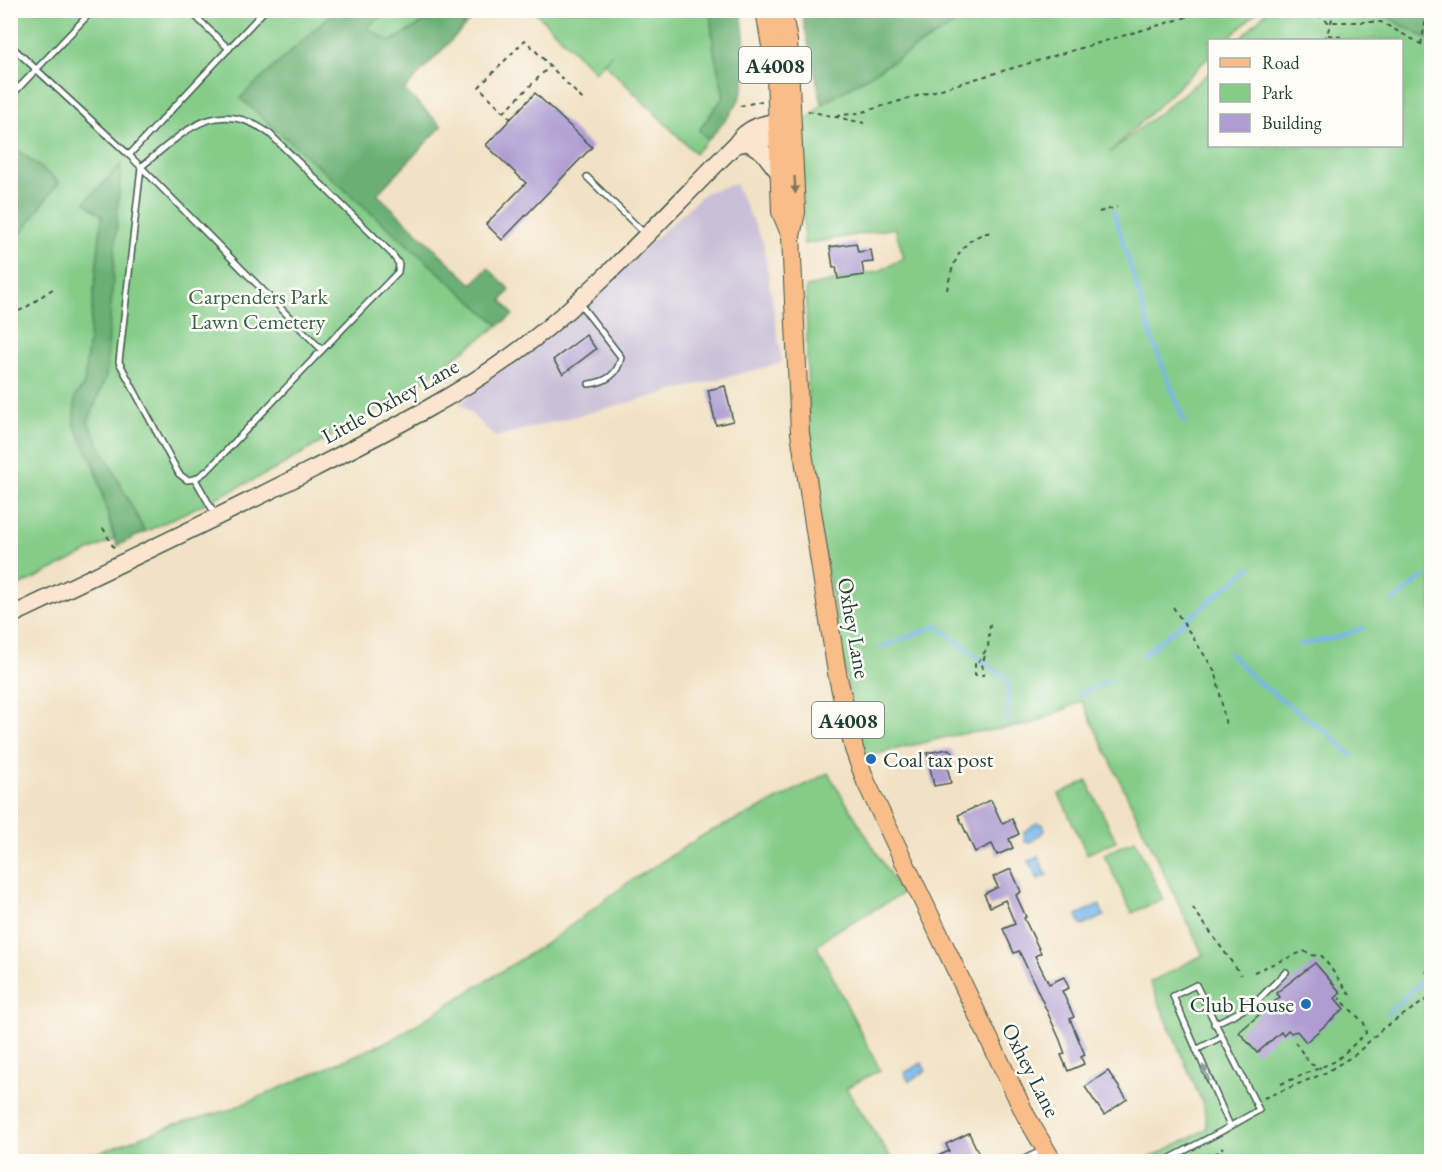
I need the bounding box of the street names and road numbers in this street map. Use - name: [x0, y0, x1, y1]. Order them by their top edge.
- road number: A4008: [739, 47, 811, 83]
- street label: Little Oxhey Lane: [316, 351, 464, 451]
- street label: Oxhey Lane: [831, 575, 877, 681]
- road number: A4008: [812, 702, 884, 738]
- street label: Oxhey Lane: [995, 1018, 1067, 1122]

